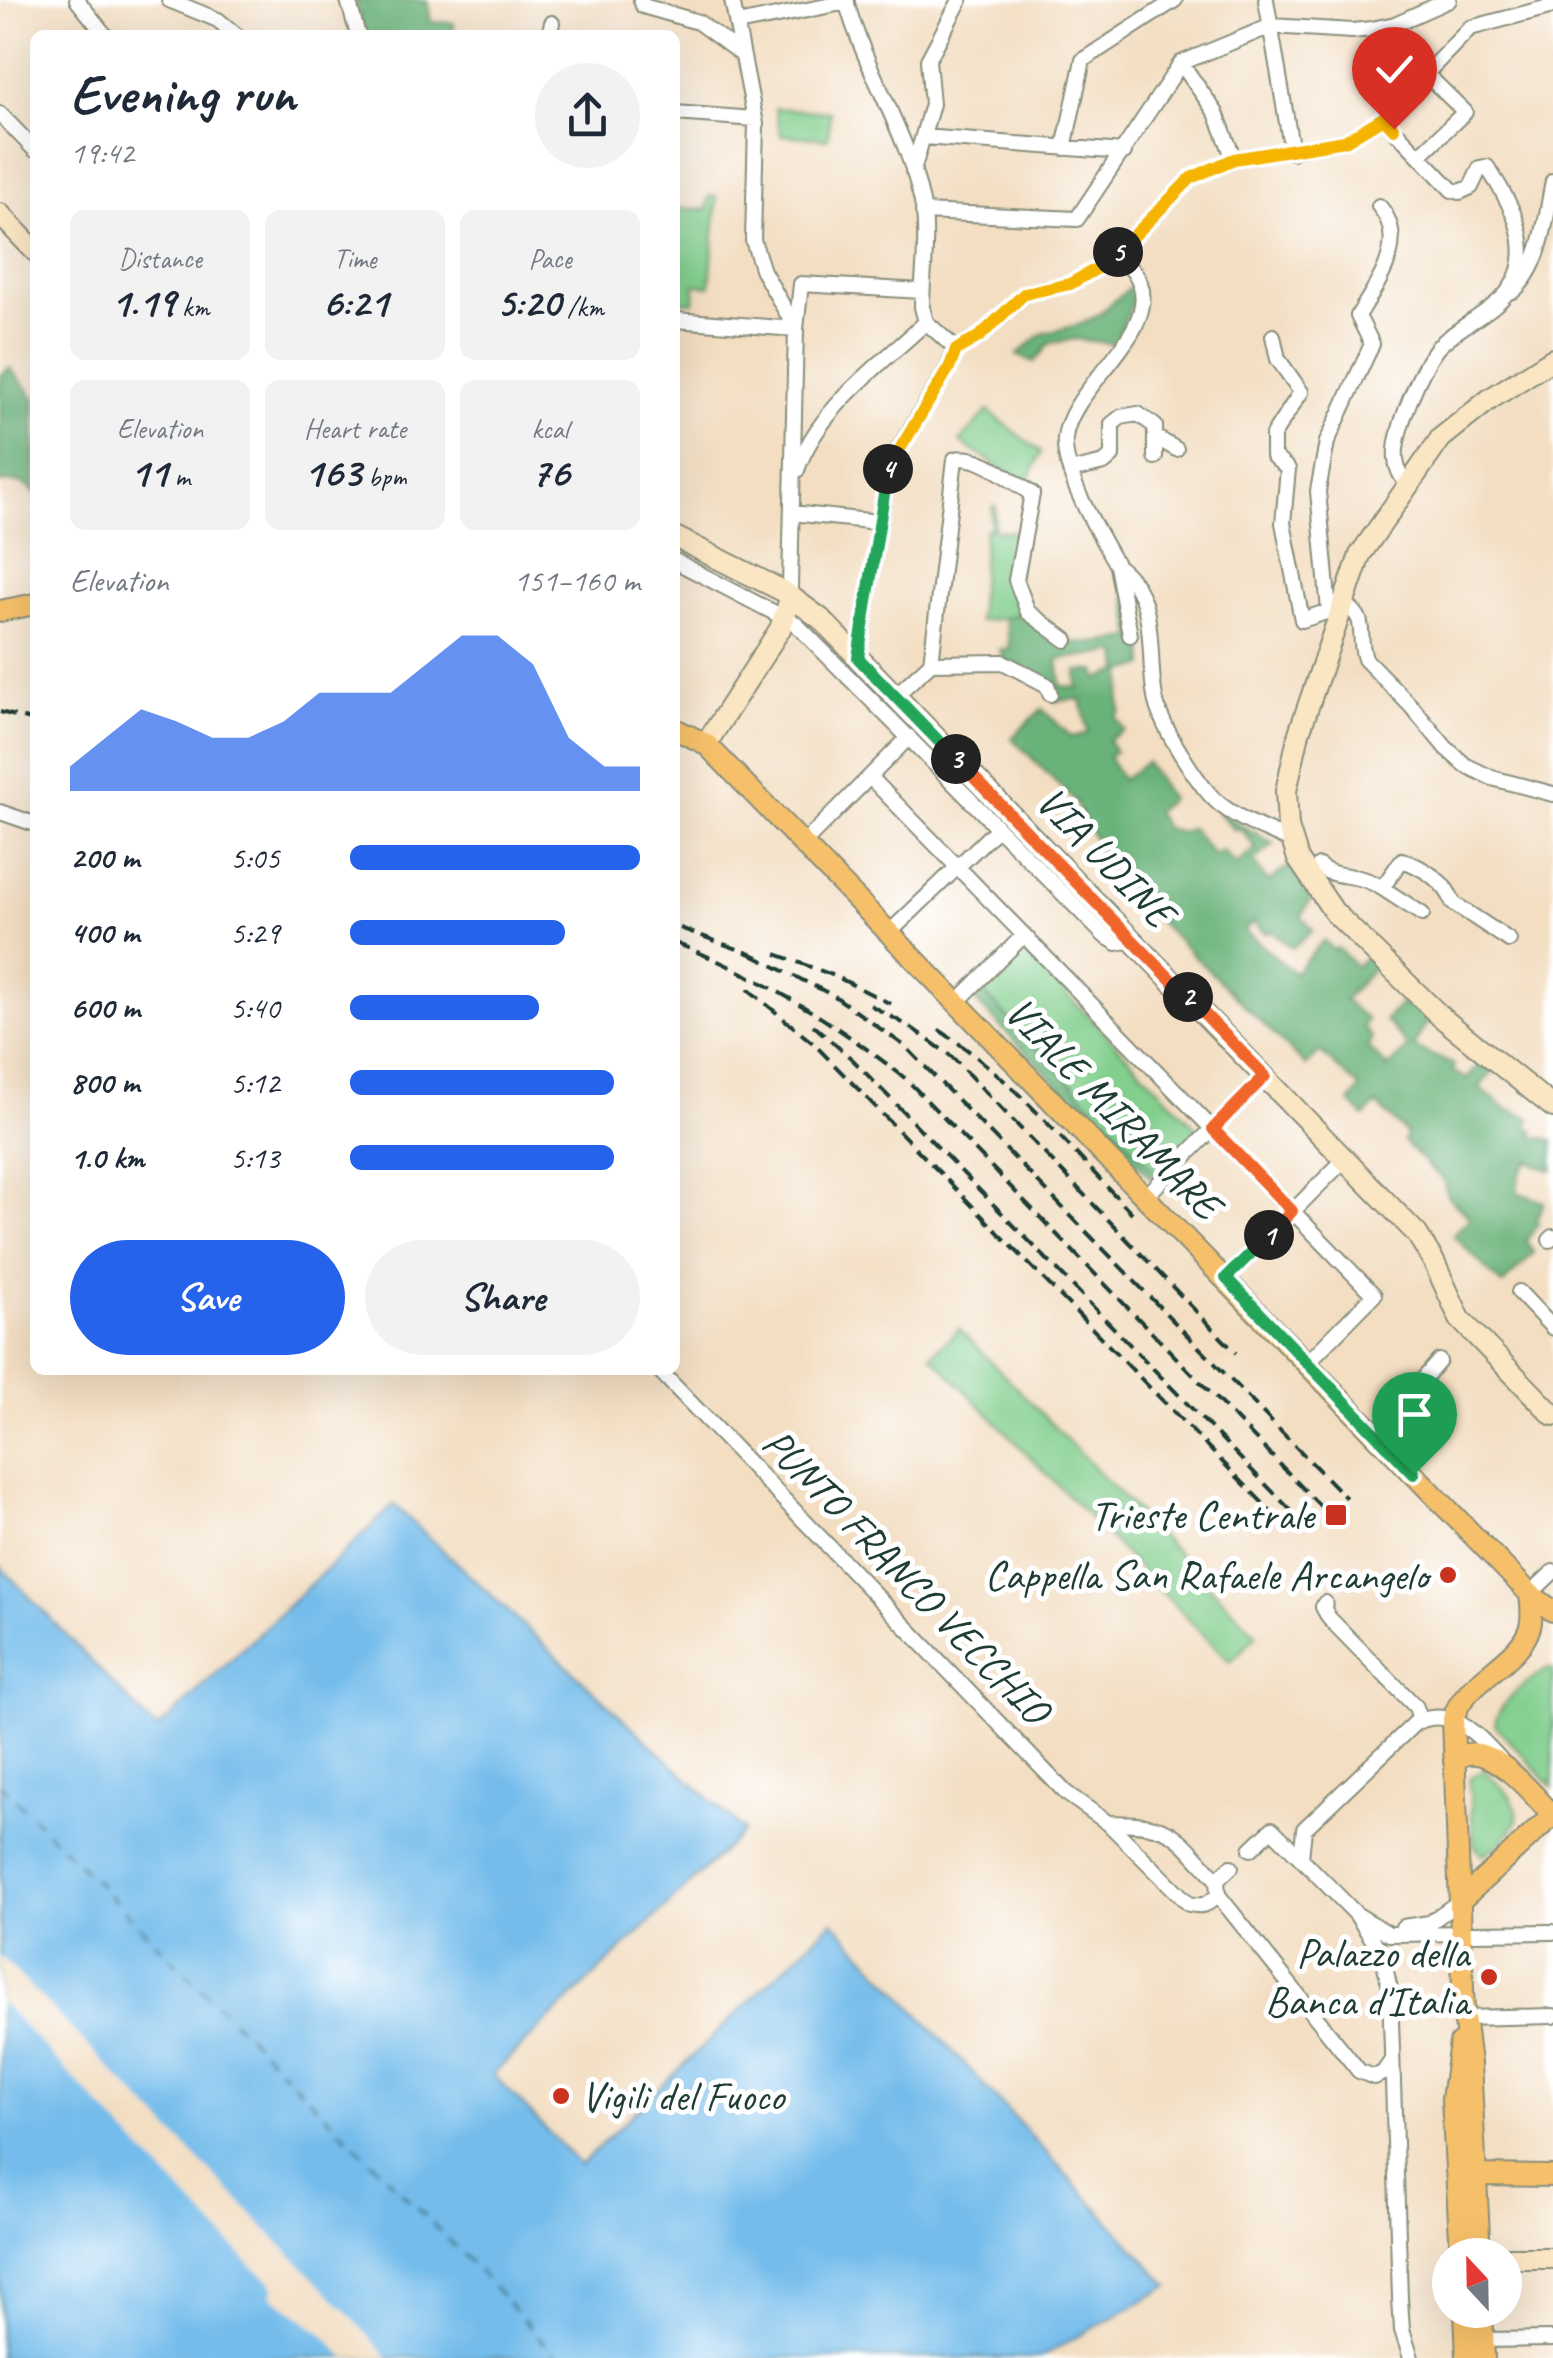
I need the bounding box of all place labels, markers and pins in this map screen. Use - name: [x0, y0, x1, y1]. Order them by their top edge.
- pin: [1352, 27, 1437, 130]
- pin: 5: [1093, 227, 1143, 277]
- pin: 4: [863, 444, 913, 494]
- pin: 3: [931, 734, 981, 784]
- pin: 2: [1163, 972, 1213, 1022]
- pin: 1: [1244, 1210, 1294, 1260]
- pin: [1372, 1372, 1457, 1475]
- place label: Trieste Centrale: [1090, 1489, 1316, 1542]
- marker: Trieste Centrale: [1323, 1502, 1349, 1528]
- place label: Cappella San Rafaele Arcangelo: [985, 1549, 1432, 1602]
- marker: Cappella San Rafaele Arcangelo: [1437, 1564, 1459, 1586]
- place label: Palazzo della Banca d'Italia: [1265, 1927, 1473, 2028]
- marker: Palazzo della Banca d'Italia: [1478, 1966, 1500, 1988]
- place label: Vigili del Fuoco: [581, 2070, 786, 2123]
- marker: Vigili del Fuoco: [550, 2085, 572, 2107]

